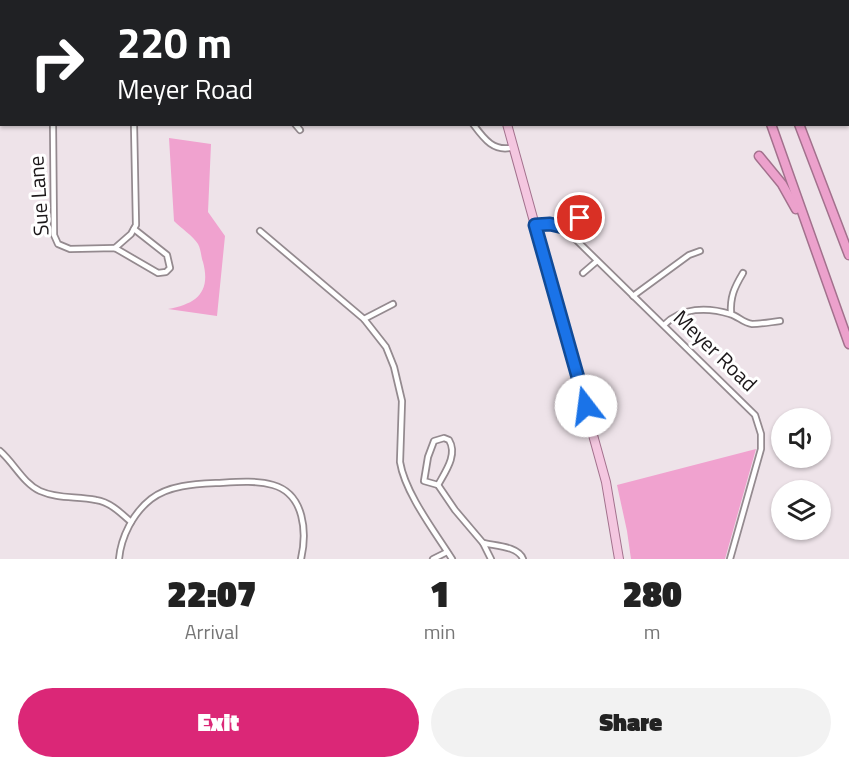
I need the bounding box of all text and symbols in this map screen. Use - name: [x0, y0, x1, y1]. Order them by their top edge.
- text: 220 m: [117, 10, 232, 74]
- icon: right: [18, 24, 96, 102]
- text: Meyer Road: [117, 68, 253, 109]
- street label: Sue Lane: [19, 155, 57, 237]
- pin: [554, 192, 605, 243]
- icon: arrive: [563, 201, 596, 234]
- street label: Meyer Road: [667, 302, 765, 399]
- position arrow: [554, 374, 618, 438]
- map controls: [771, 408, 831, 540]
- button: sound: [771, 408, 831, 468]
- button: layers: [771, 480, 831, 540]
- text: 22:07: [167, 566, 257, 621]
- text: 1: [430, 566, 449, 621]
- text: 280: [623, 566, 682, 621]
- text: Arrival: [185, 616, 239, 647]
- text: min: [424, 616, 455, 647]
- text: m: [644, 616, 661, 647]
- button: Exit: [18, 688, 419, 757]
- button: Share: [431, 688, 831, 757]

